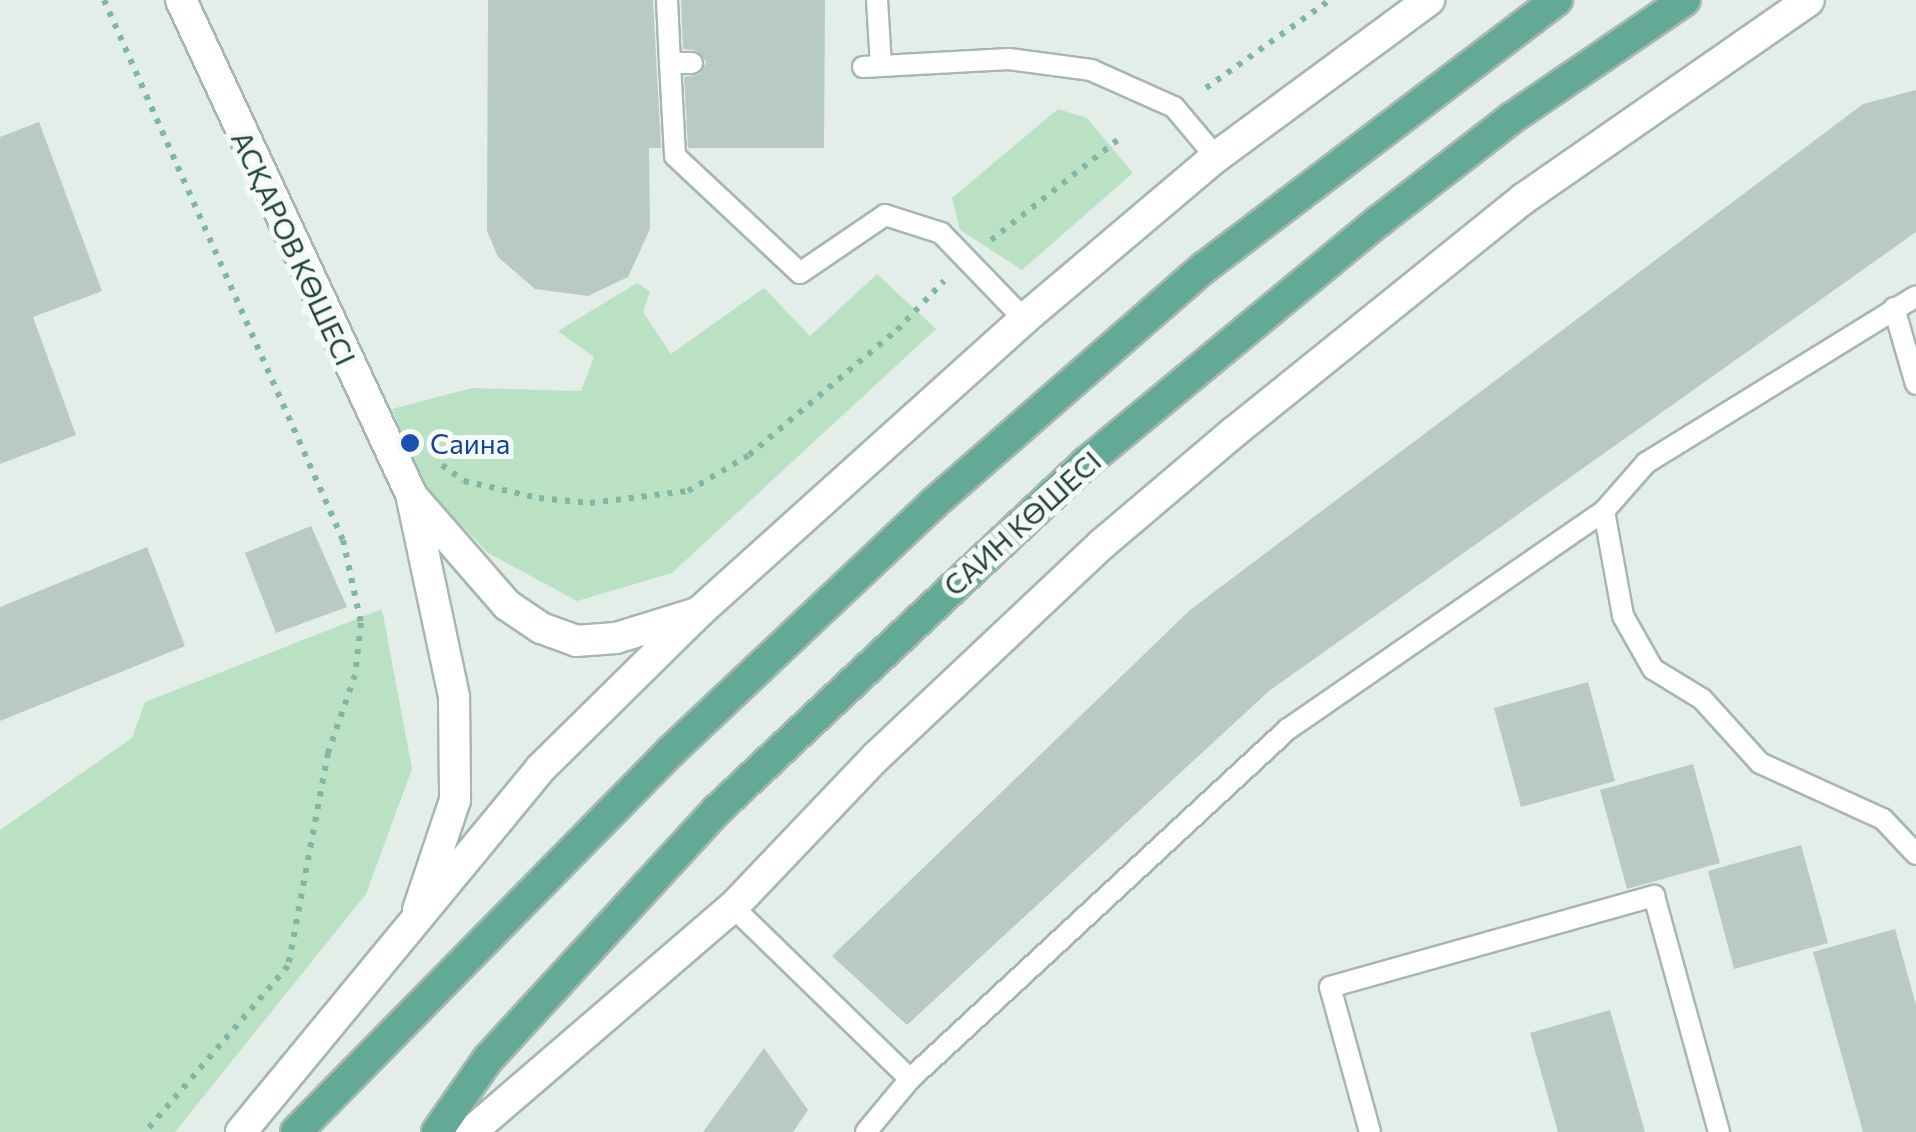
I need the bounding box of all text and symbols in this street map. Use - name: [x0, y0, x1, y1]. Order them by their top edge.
- street label: АСҚАРОВ КӨШЕСІ: [225, 126, 363, 370]
- place label: Саина: [430, 426, 510, 460]
- marker: Саина: [399, 432, 421, 454]
- street label: САИН КӨШЕСІ: [937, 444, 1107, 602]

